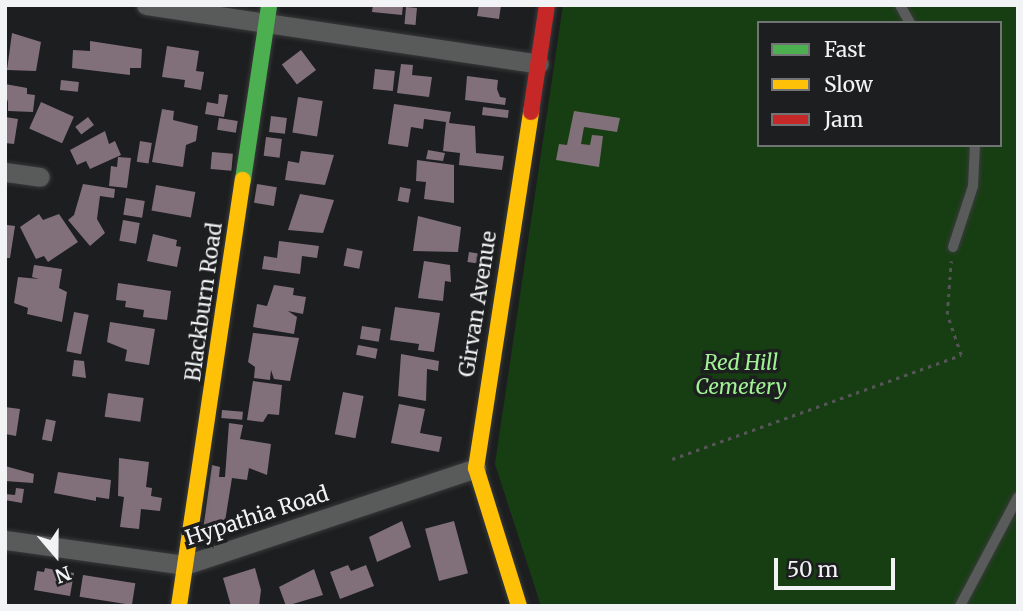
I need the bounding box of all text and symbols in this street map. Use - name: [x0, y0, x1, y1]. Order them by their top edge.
- legend: [757, 21, 1002, 147]
- text: Fast: [824, 36, 866, 63]
- text: Slow: [824, 71, 873, 98]
- text: Jam: [824, 106, 863, 133]
- street label: Blackburn Road: [180, 221, 228, 383]
- street label: Girvan Avenue: [454, 229, 502, 379]
- park label: Red Hill Cemetery: [695, 350, 787, 400]
- street label: Hypathia Road: [182, 481, 332, 551]
- north arrow: [21, 520, 91, 590]
- scale bar: [778, 544, 899, 588]
- text: 50 m: [787, 556, 838, 583]
- text: N: [52, 561, 74, 589]

